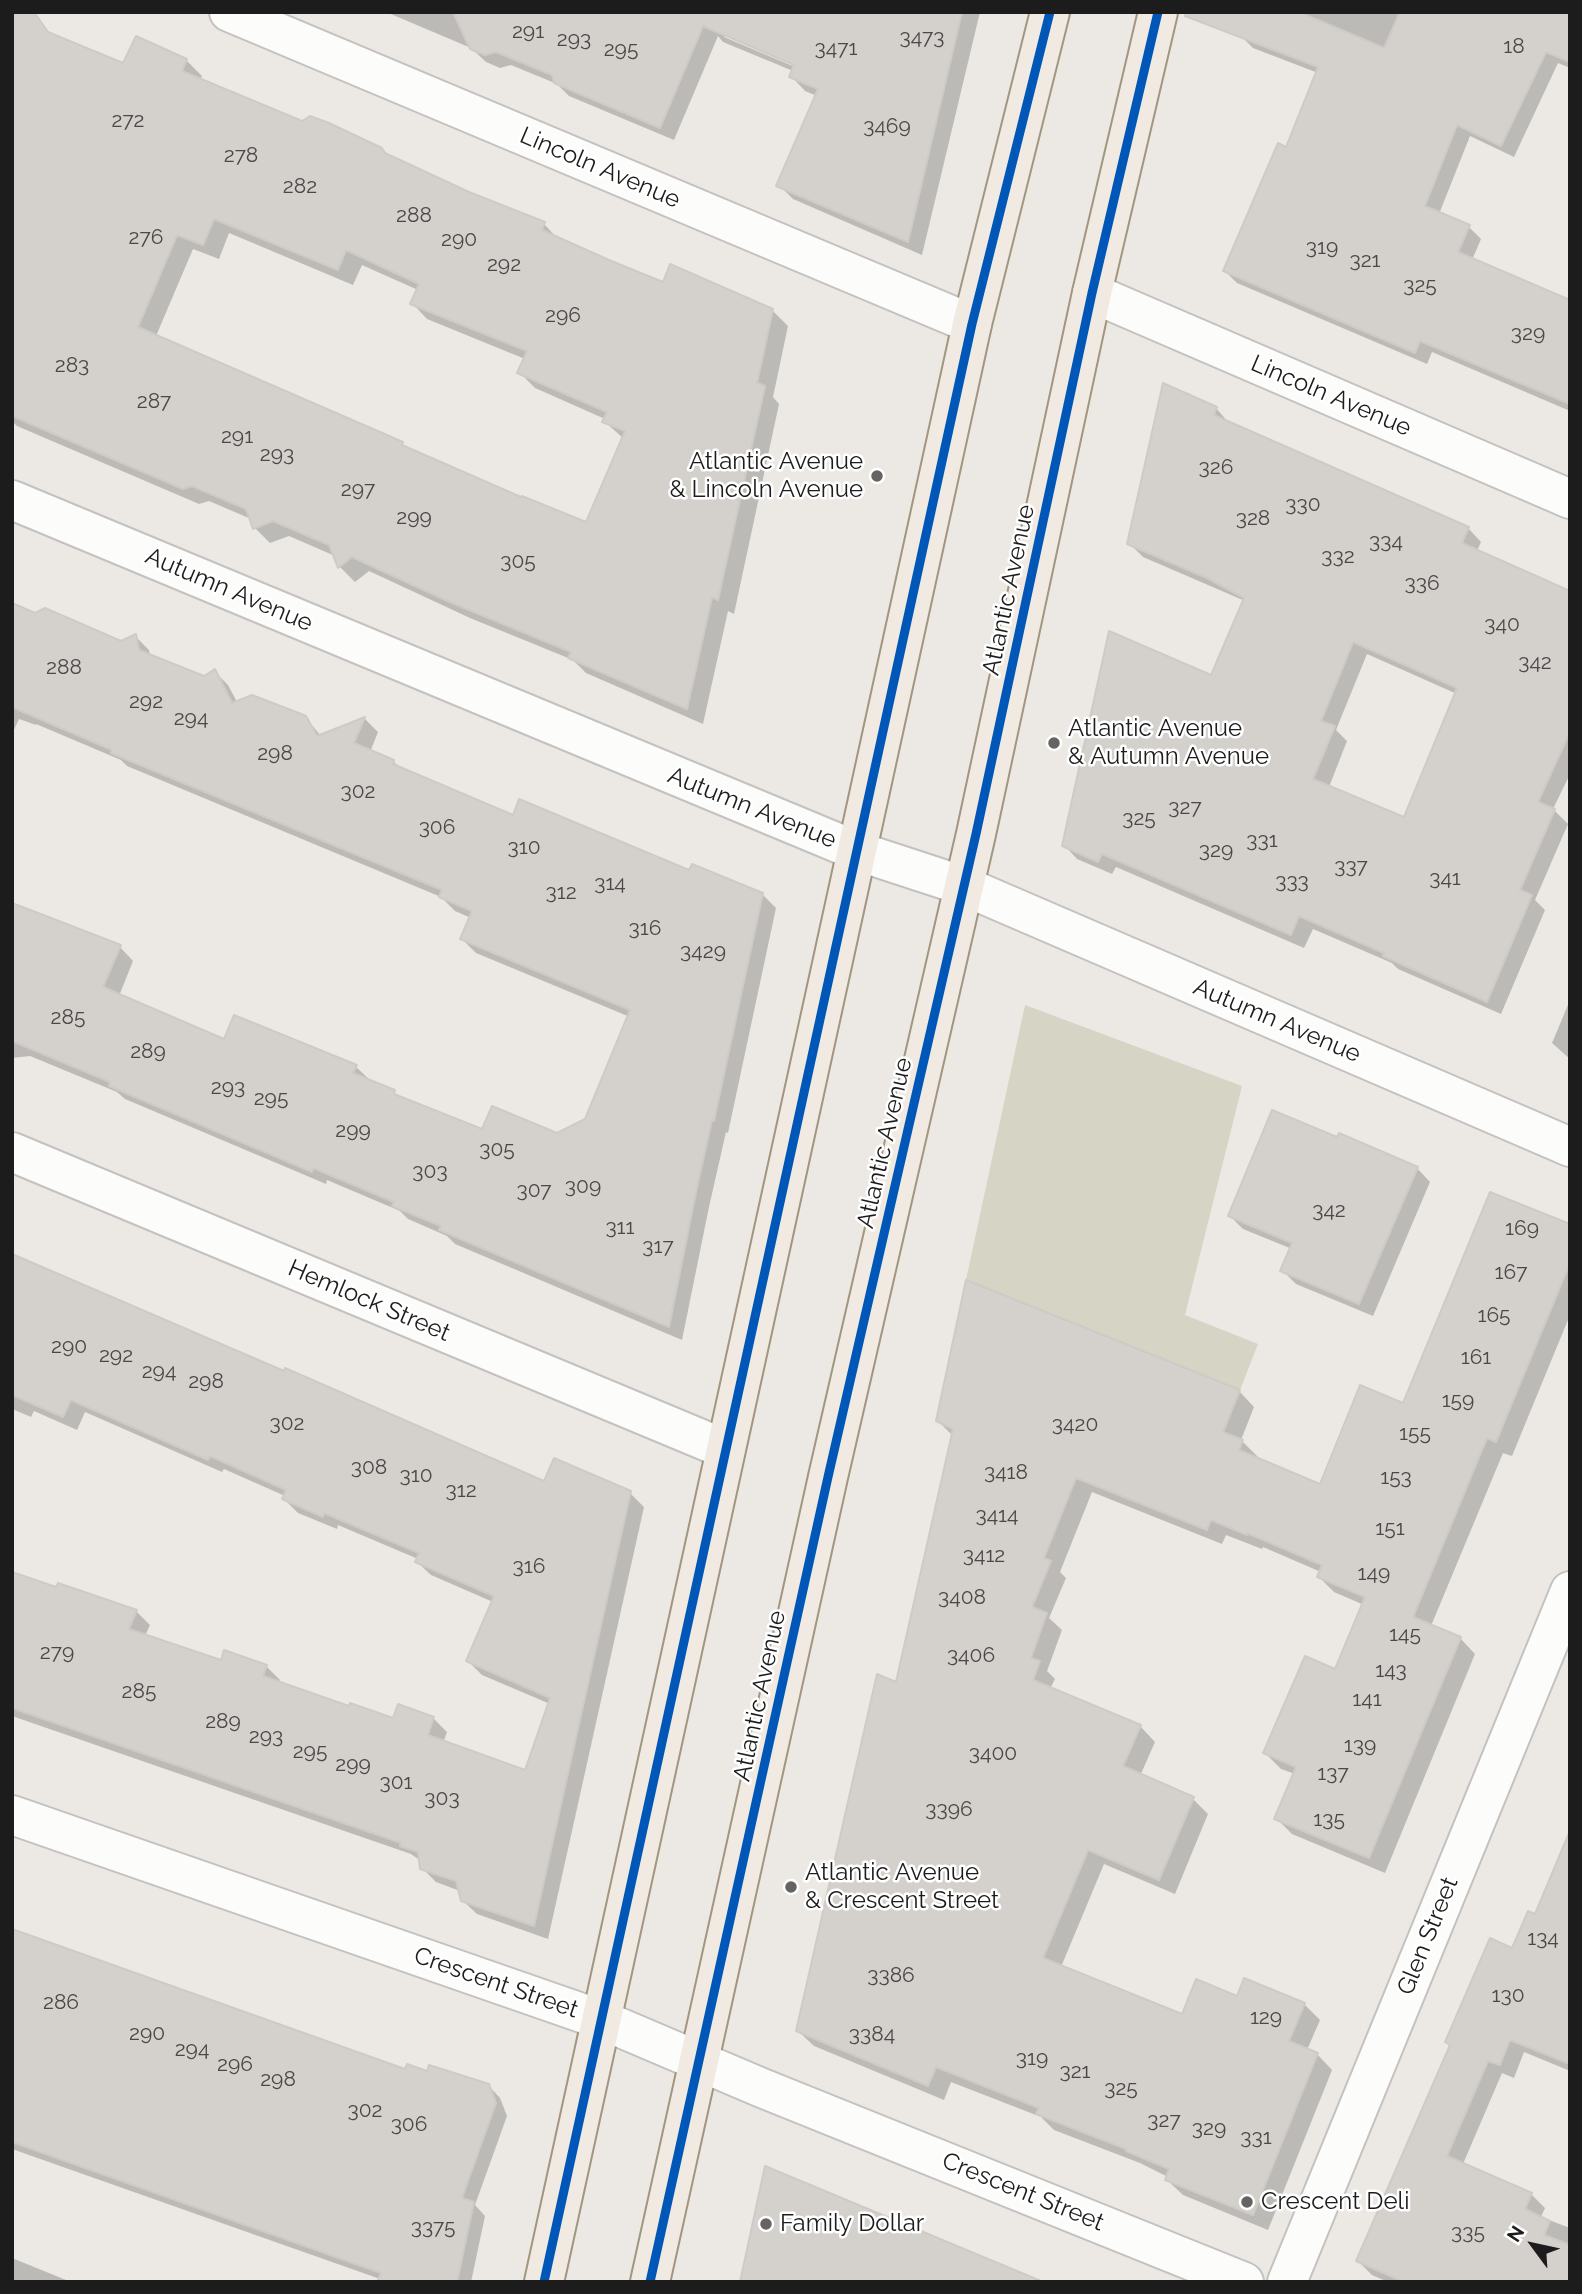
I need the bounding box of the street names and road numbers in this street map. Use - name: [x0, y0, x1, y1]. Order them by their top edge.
- street label: Lincoln Avenue: [515, 121, 685, 215]
- street label: Lincoln Avenue: [1246, 349, 1416, 443]
- street label: Atlantic Avenue: [977, 502, 1041, 678]
- street label: Autumn Avenue: [141, 542, 317, 638]
- street label: Autumn Avenue: [664, 761, 840, 855]
- street label: Autumn Avenue: [1189, 973, 1365, 1069]
- street label: Atlantic Avenue: [851, 1055, 919, 1231]
- street label: Hemlock Street: [284, 1254, 454, 1348]
- street label: Atlantic Avenue: [728, 1608, 792, 1784]
- street label: Glen Street: [1391, 1873, 1465, 1999]
- street label: Crescent Street: [410, 1941, 582, 2025]
- street label: Crescent Street: [938, 2146, 1108, 2238]

